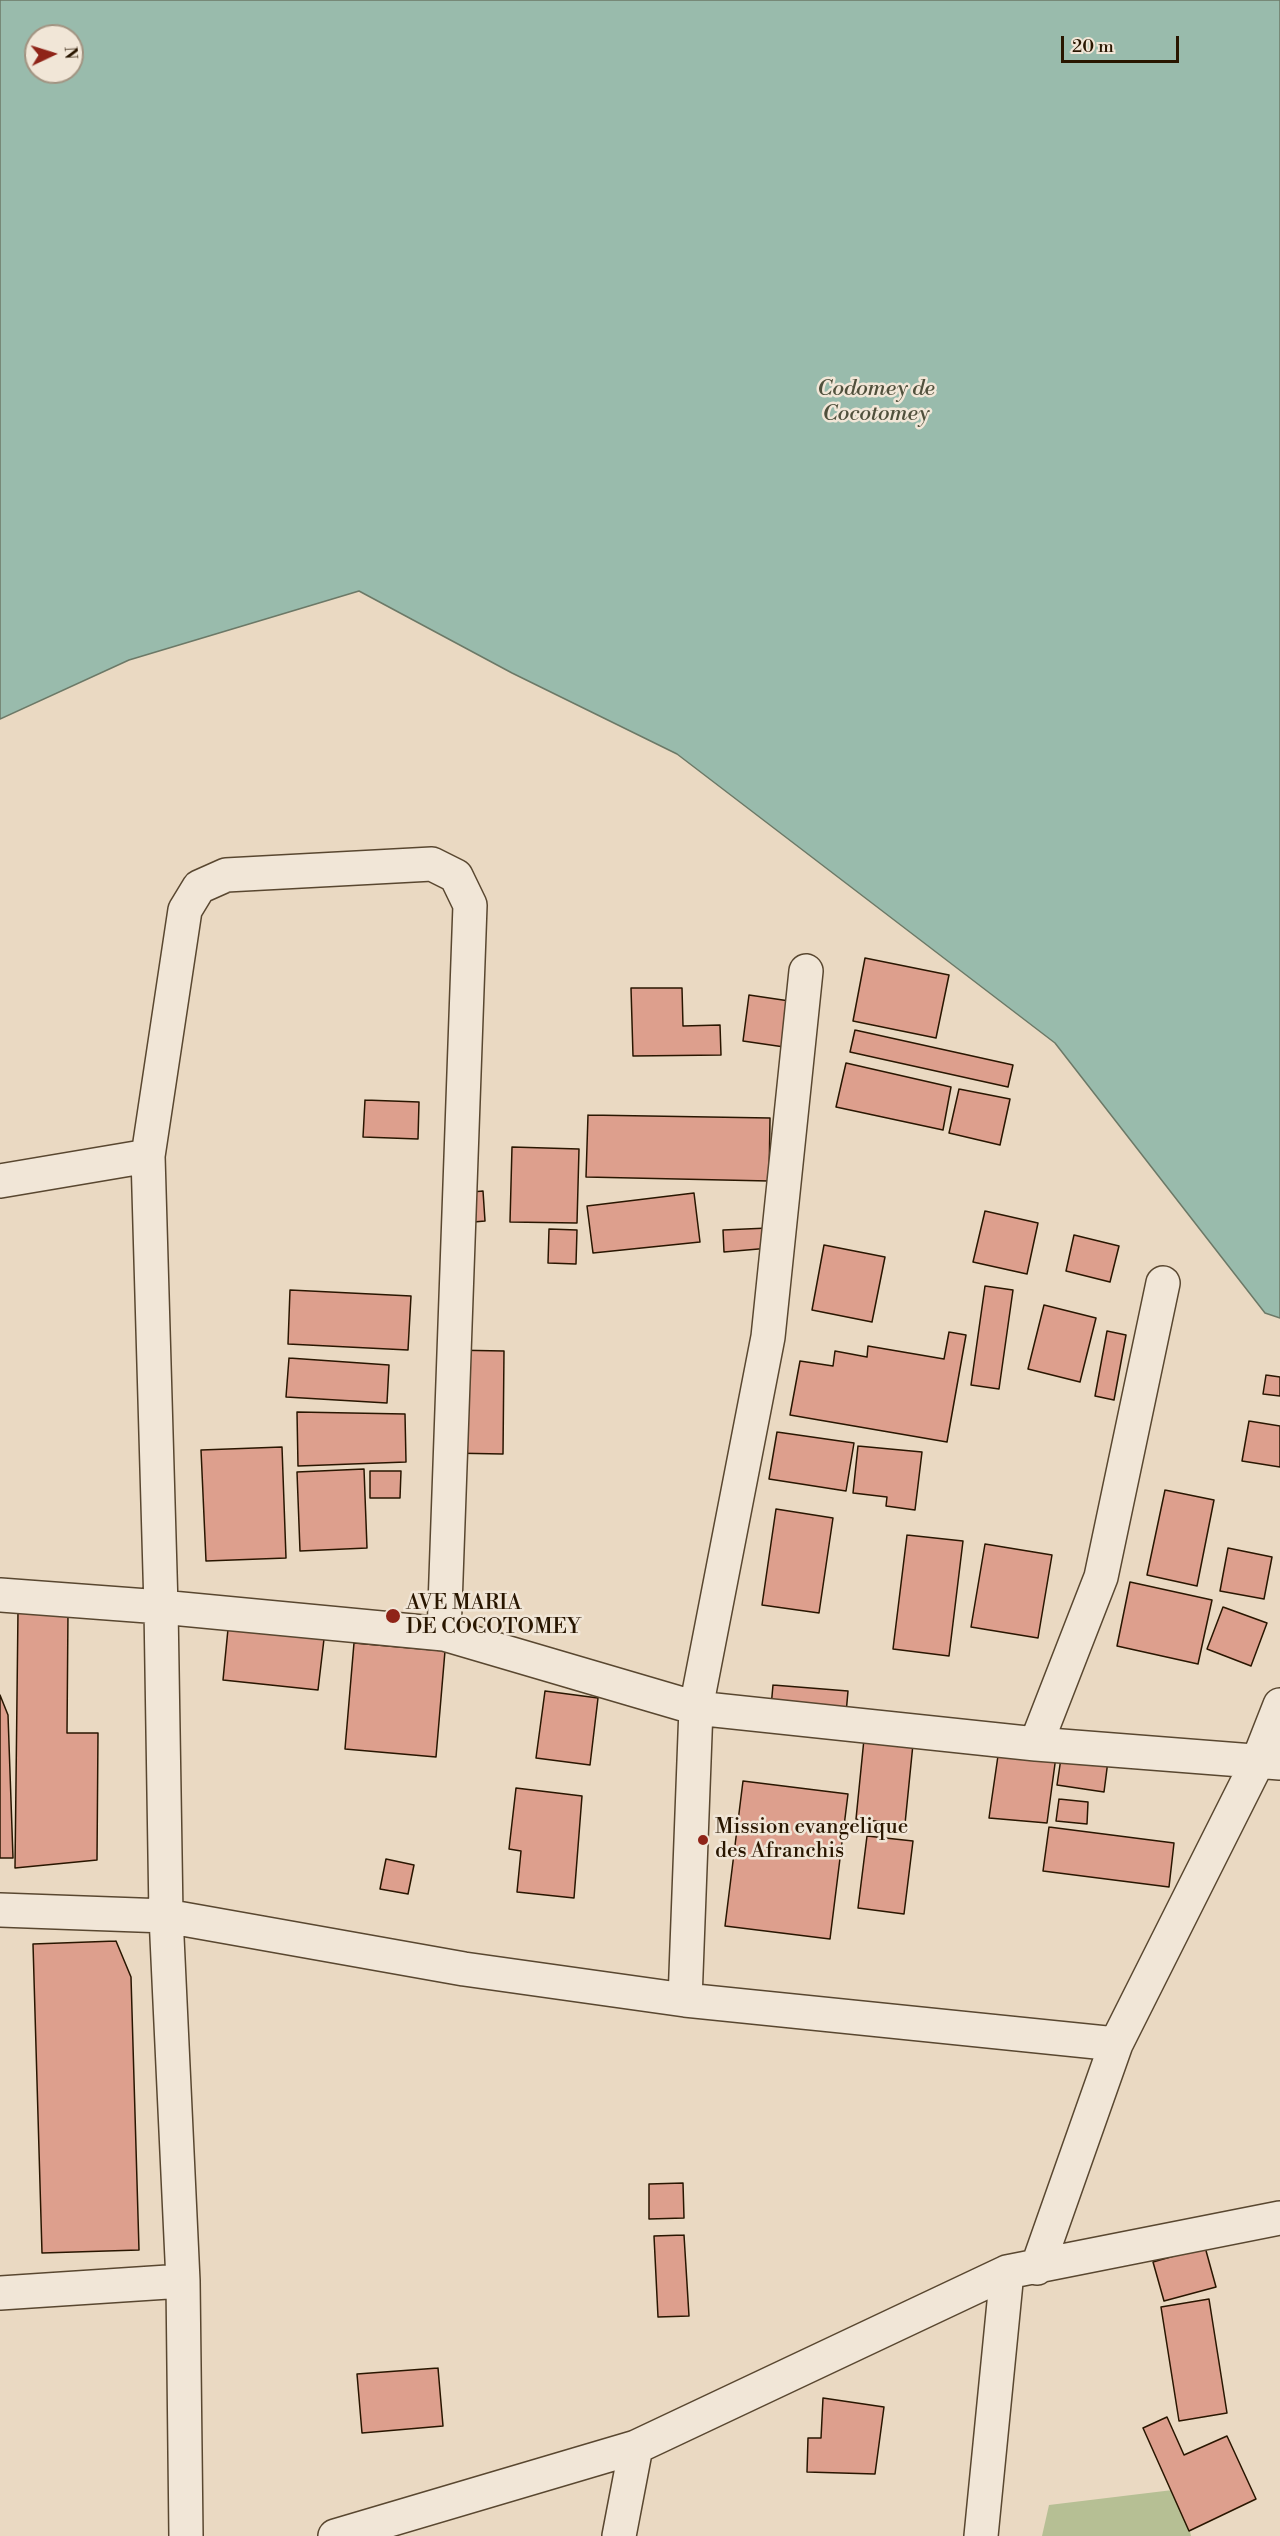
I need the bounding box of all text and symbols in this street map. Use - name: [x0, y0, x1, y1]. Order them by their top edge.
- north arrow: [24, 24, 84, 84]
- scale bar: [1064, 24, 1182, 62]
- text: 20 m: [1072, 35, 1114, 58]
- text: N: [60, 46, 80, 60]
- water label: Codomey de Cocotomey: [817, 377, 935, 428]
- place label: AVE MARIA DE COCOTOMEY: [406, 1591, 581, 1641]
- marker: AVE MARIA DE COCOTOMEY: [384, 1607, 402, 1625]
- place label: Mission evangelique des Afranchis: [715, 1815, 908, 1865]
- marker: Mission evangelique des Afranchis: [696, 1833, 710, 1847]

